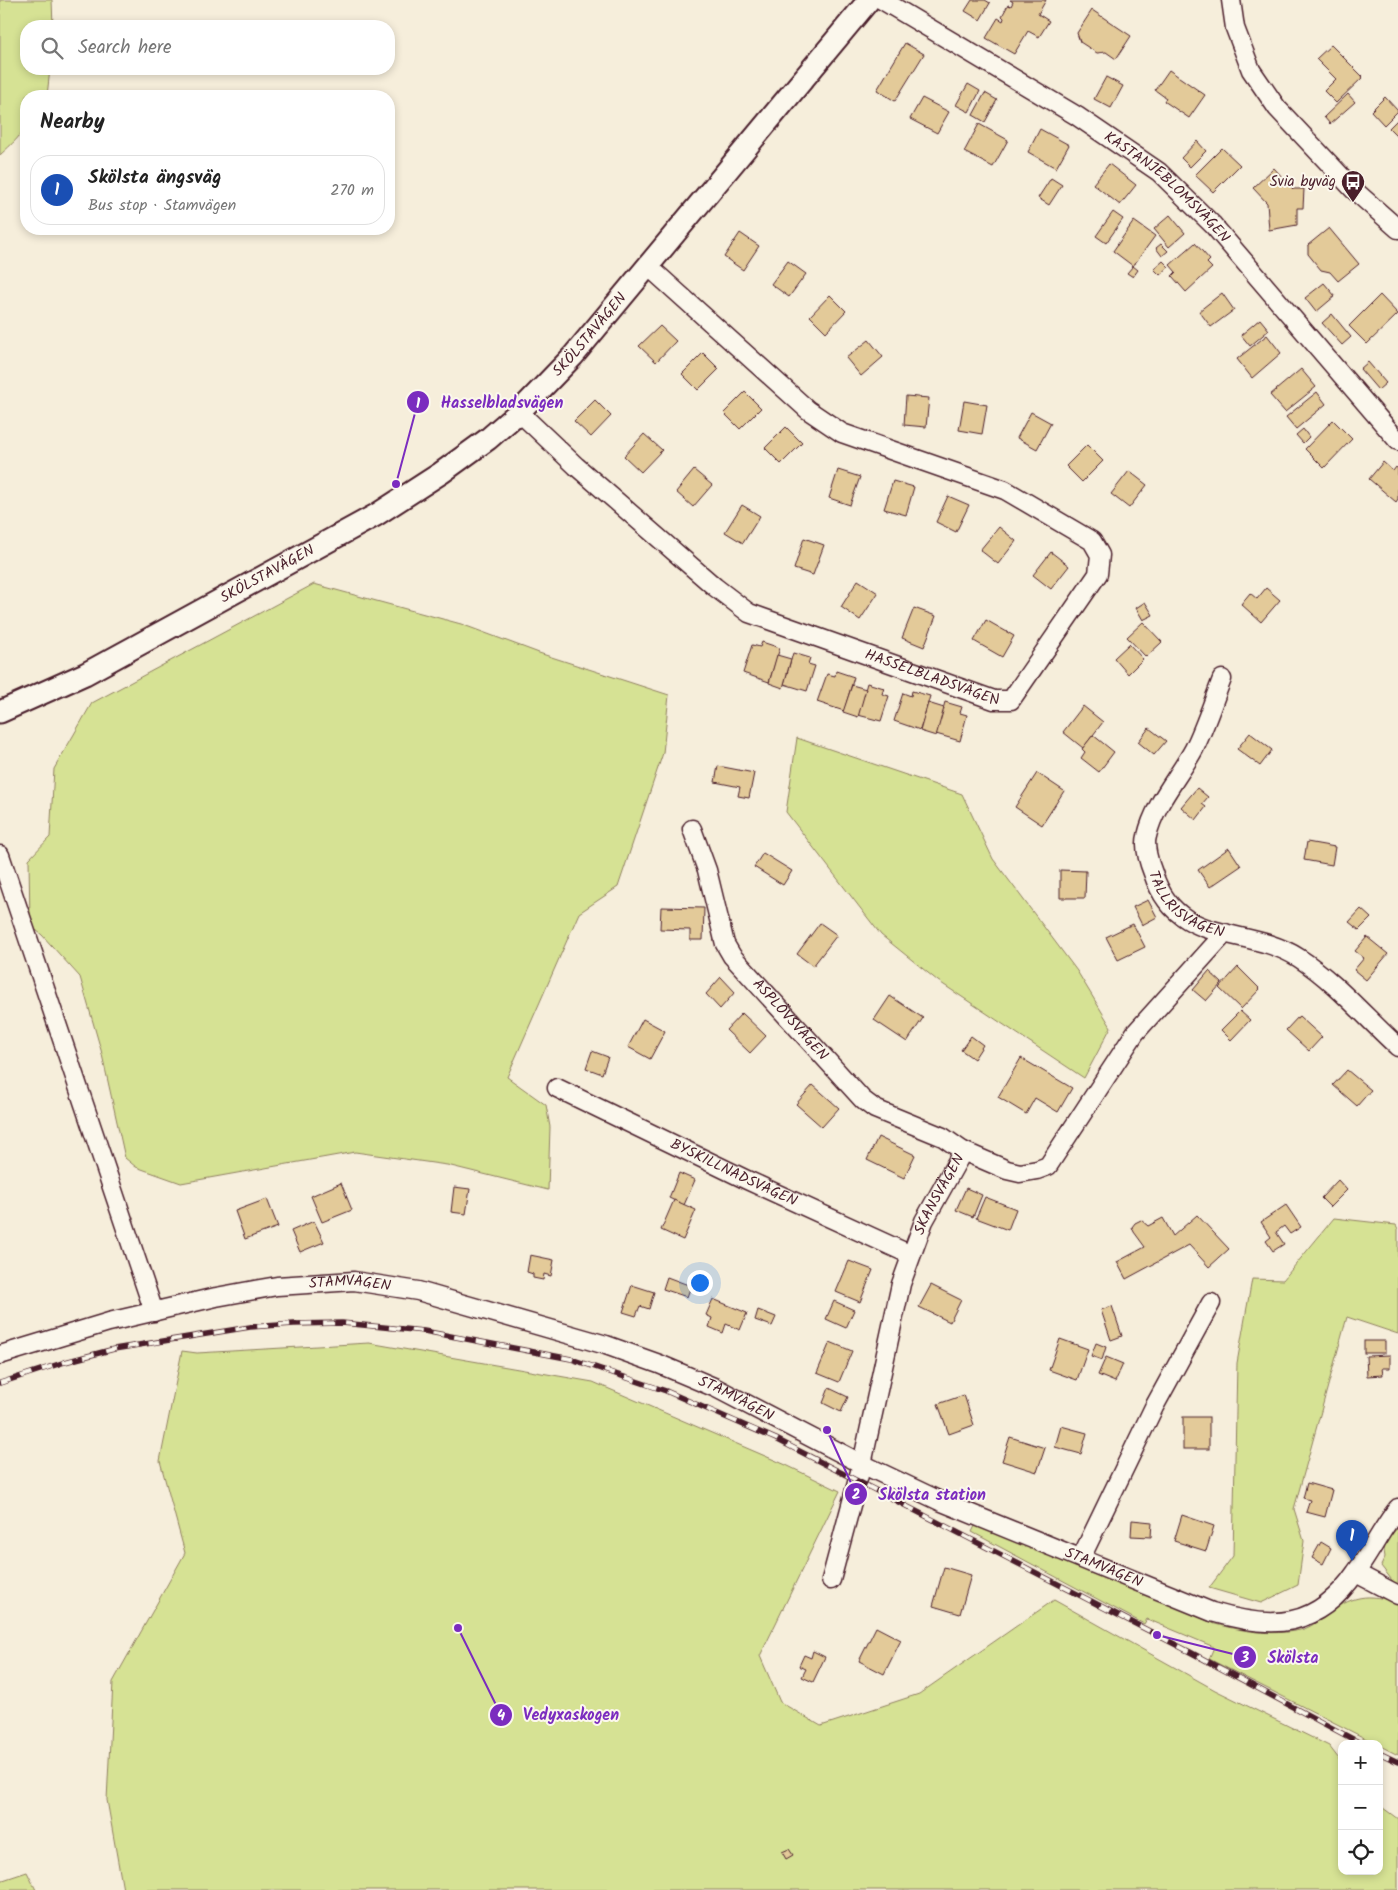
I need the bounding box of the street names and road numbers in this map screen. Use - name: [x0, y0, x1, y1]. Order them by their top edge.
- street label: KASTANJEBLOMSVÄGEN: [1099, 126, 1236, 249]
- street label: SKÖLSTAVÄGEN: [547, 287, 633, 383]
- street label: SKÖLSTAVÄGEN: [216, 539, 319, 610]
- street label: HASSELBLADSVÄGEN: [861, 643, 999, 712]
- street label: TALLRISVÄGEN: [1141, 868, 1227, 945]
- street label: ASPLÖVSVÄGEN: [746, 973, 834, 1066]
- street label: BYSKILLNADSVÄGEN: [666, 1132, 801, 1213]
- street label: SKANSVÄGEN: [908, 1149, 971, 1238]
- street label: STAMVÄGEN: [308, 1269, 393, 1299]
- street label: STAMVÄGEN: [694, 1370, 778, 1428]
- street label: STAMVÄGEN: [1061, 1541, 1146, 1594]

